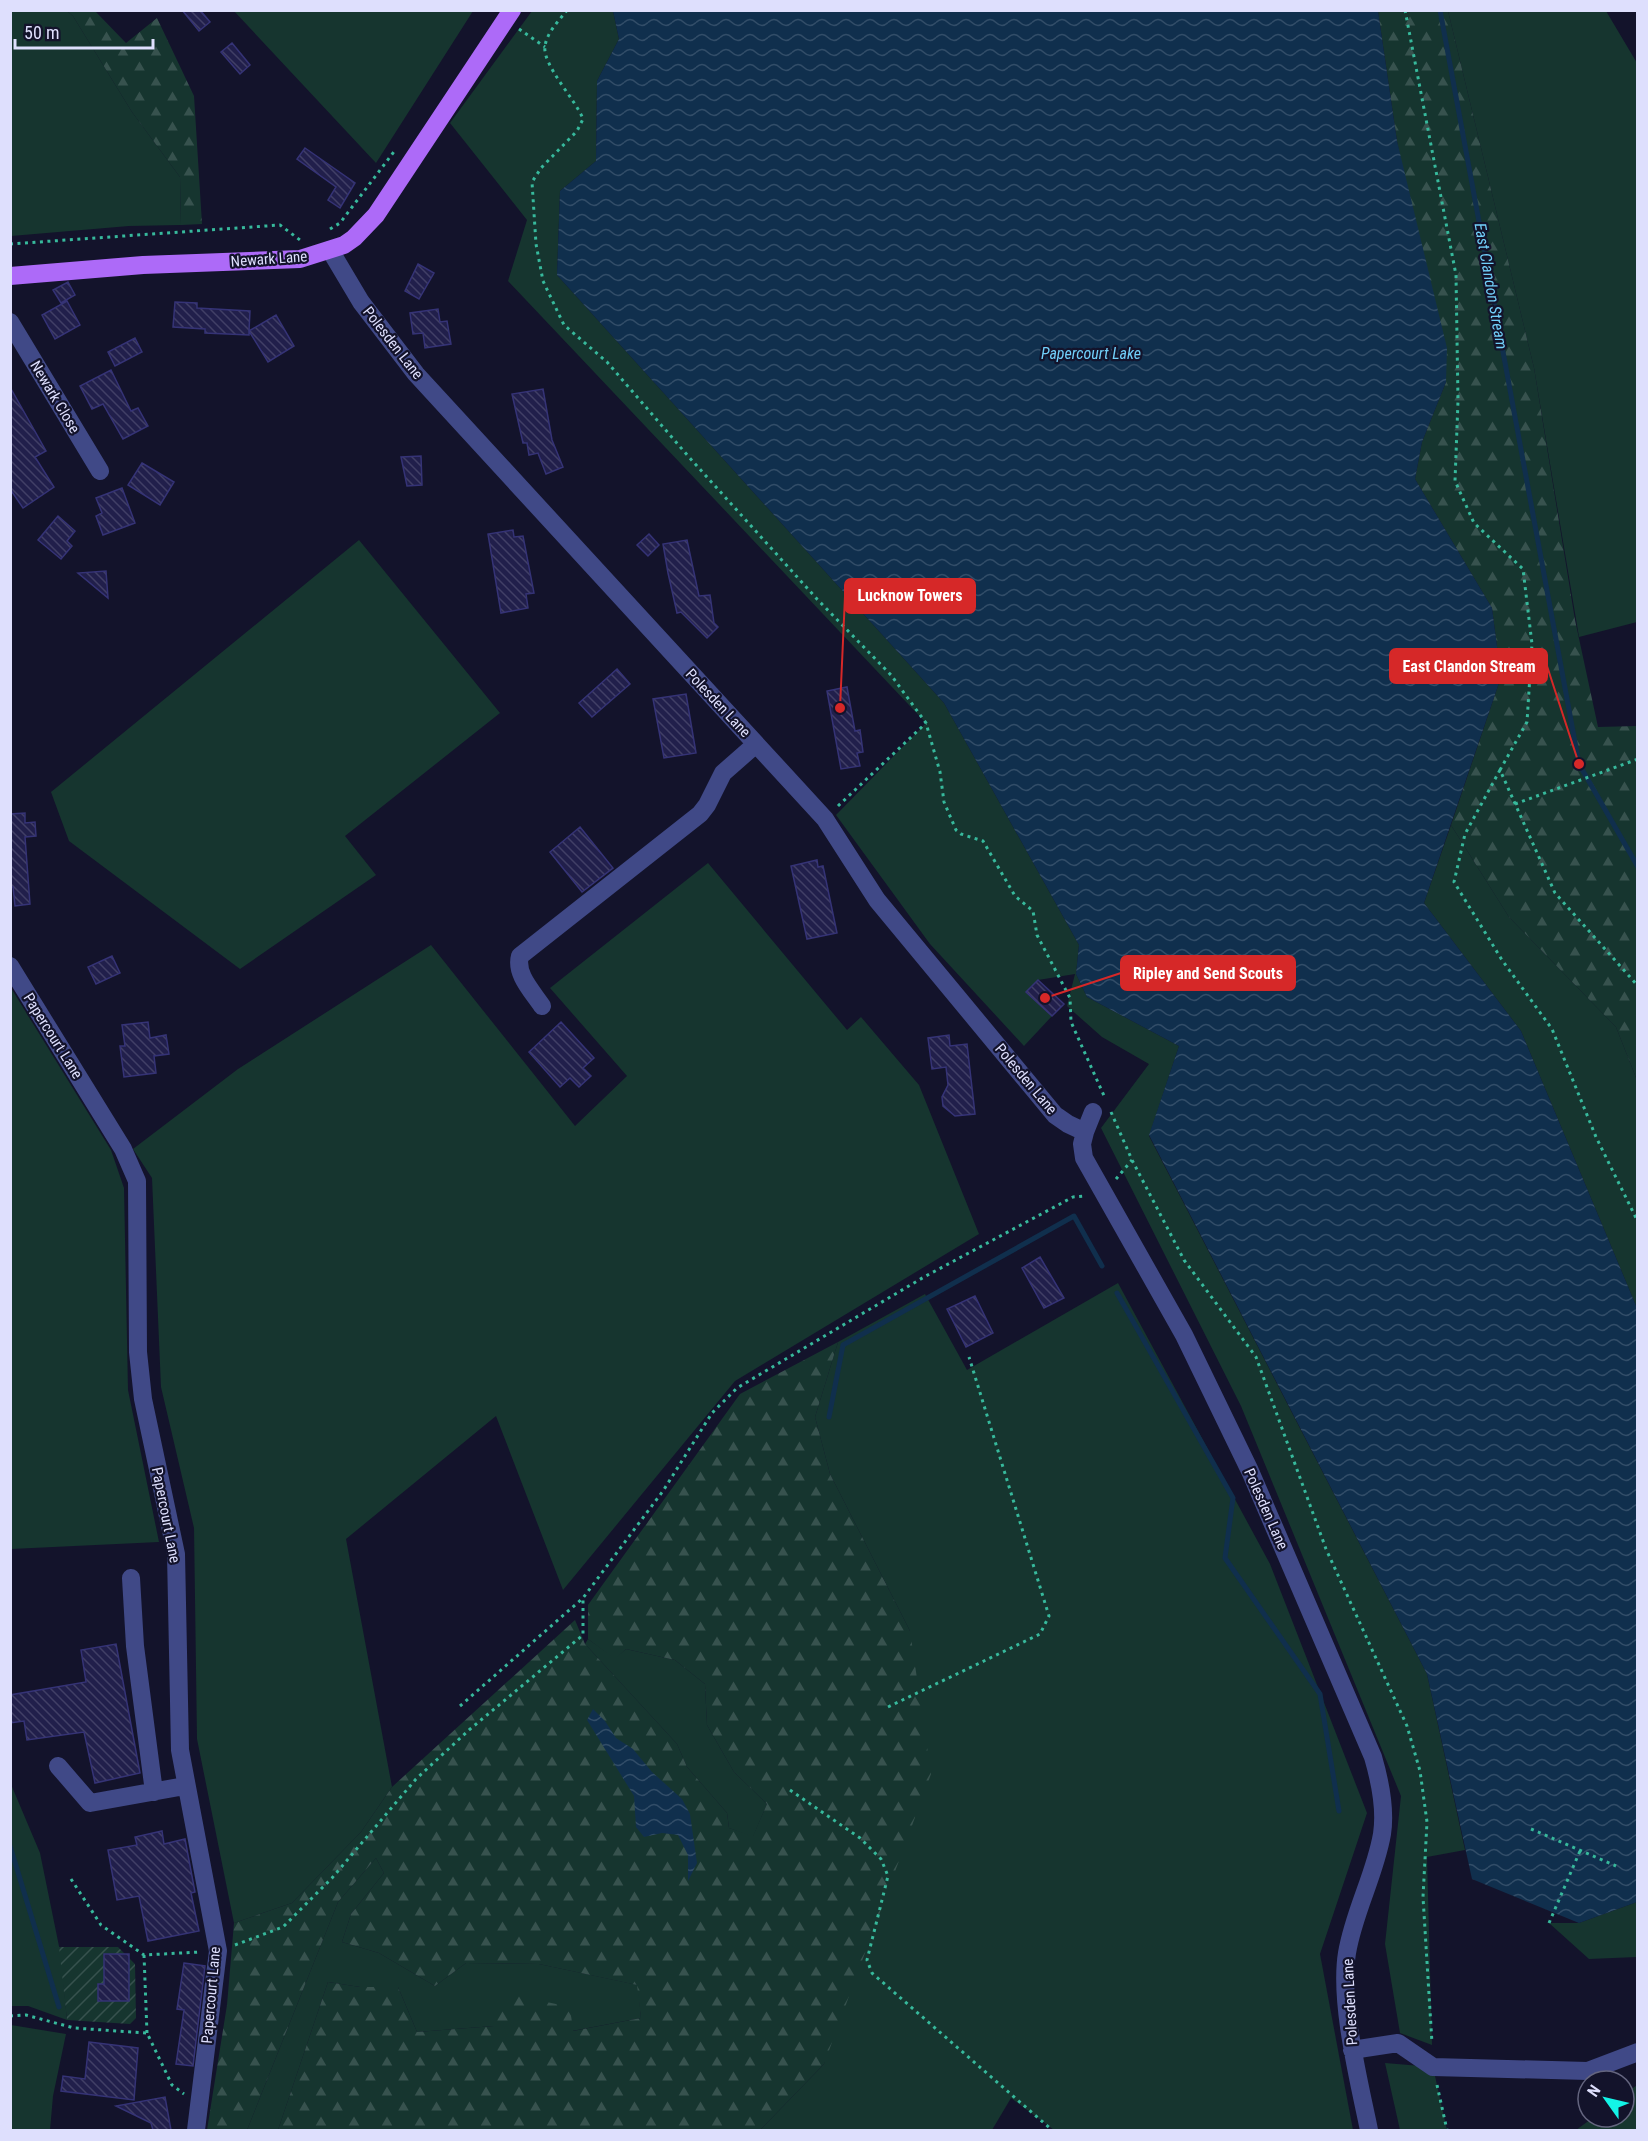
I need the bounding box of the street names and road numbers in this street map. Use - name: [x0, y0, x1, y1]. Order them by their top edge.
- street label: Newark Lane: [230, 247, 308, 271]
- street label: Polesden Lane: [359, 303, 427, 383]
- street label: Newark Close: [26, 357, 84, 437]
- street label: Polesden Lane: [682, 665, 754, 741]
- street label: Papercourt Lane: [20, 990, 86, 1082]
- street label: Polesden Lane: [991, 1040, 1061, 1118]
- street label: Papercourt Lane: [148, 1465, 184, 1565]
- street label: Polesden Lane: [1240, 1466, 1292, 1552]
- street label: Papercourt Lane: [198, 1946, 224, 2044]
- street label: Polesden Lane: [1339, 1958, 1361, 2046]

